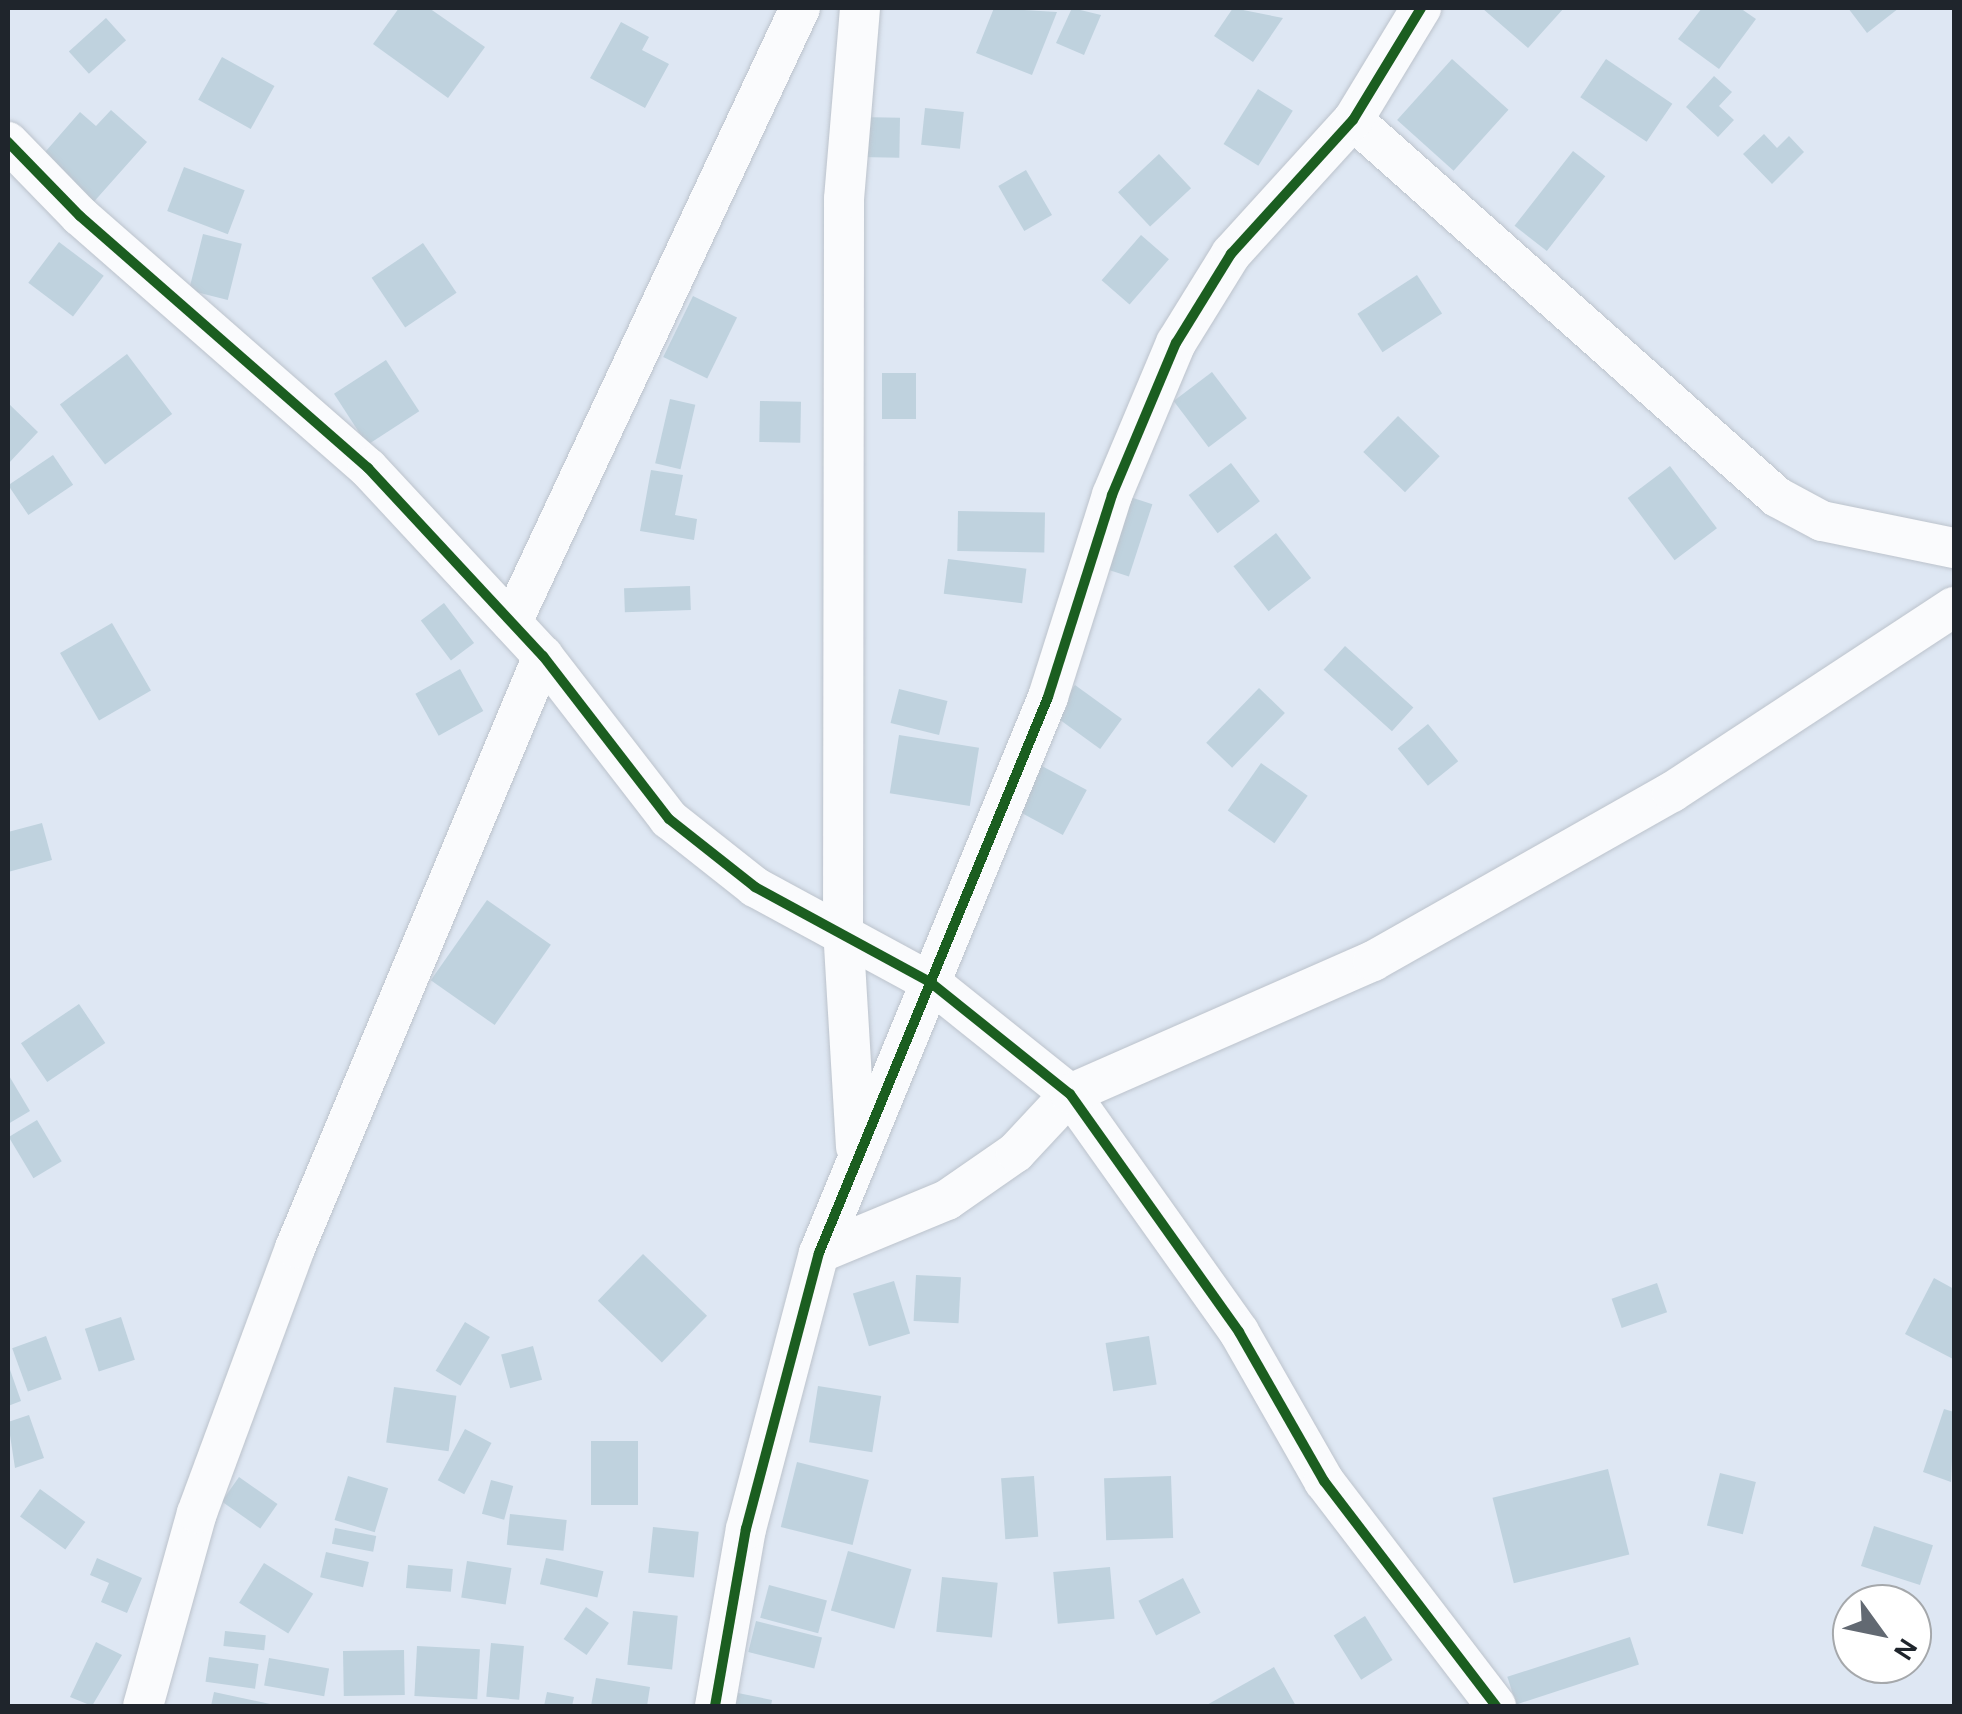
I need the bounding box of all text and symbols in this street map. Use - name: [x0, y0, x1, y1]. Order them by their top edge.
- north arrow: [1832, 1584, 1932, 1684]
- text: N: [1887, 1632, 1925, 1667]

